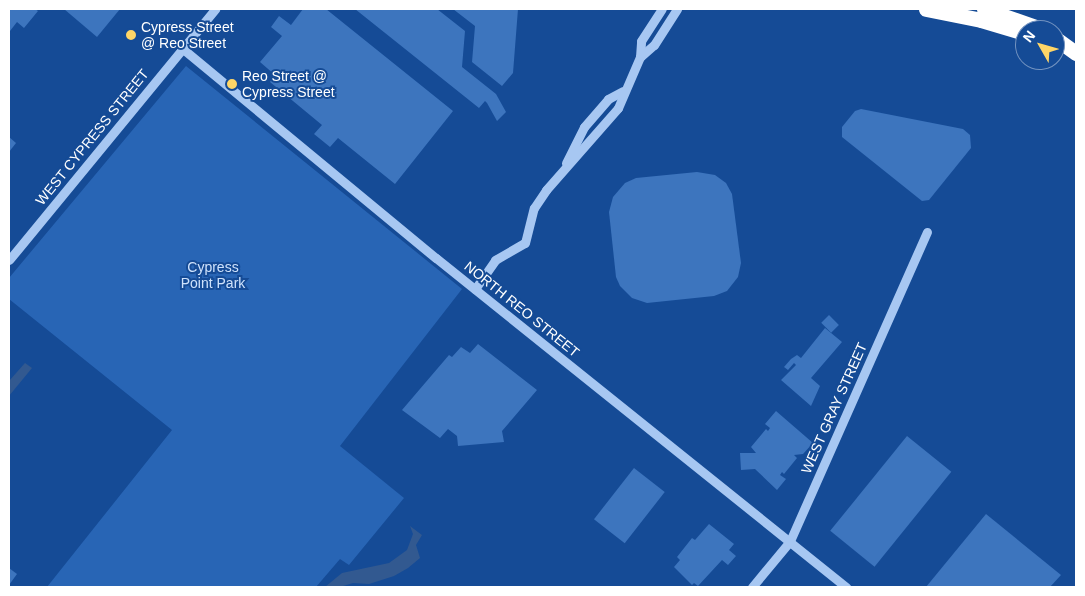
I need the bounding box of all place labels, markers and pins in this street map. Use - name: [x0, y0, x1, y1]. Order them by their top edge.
- place label: Cypress Street @ Reo Street: [141, 19, 234, 52]
- marker: Cypress Street @ Reo Street: [125, 29, 137, 41]
- place label: Reo Street @ Cypress Street: [242, 68, 335, 100]
- marker: Reo Street @ Cypress Street: [226, 78, 238, 90]

